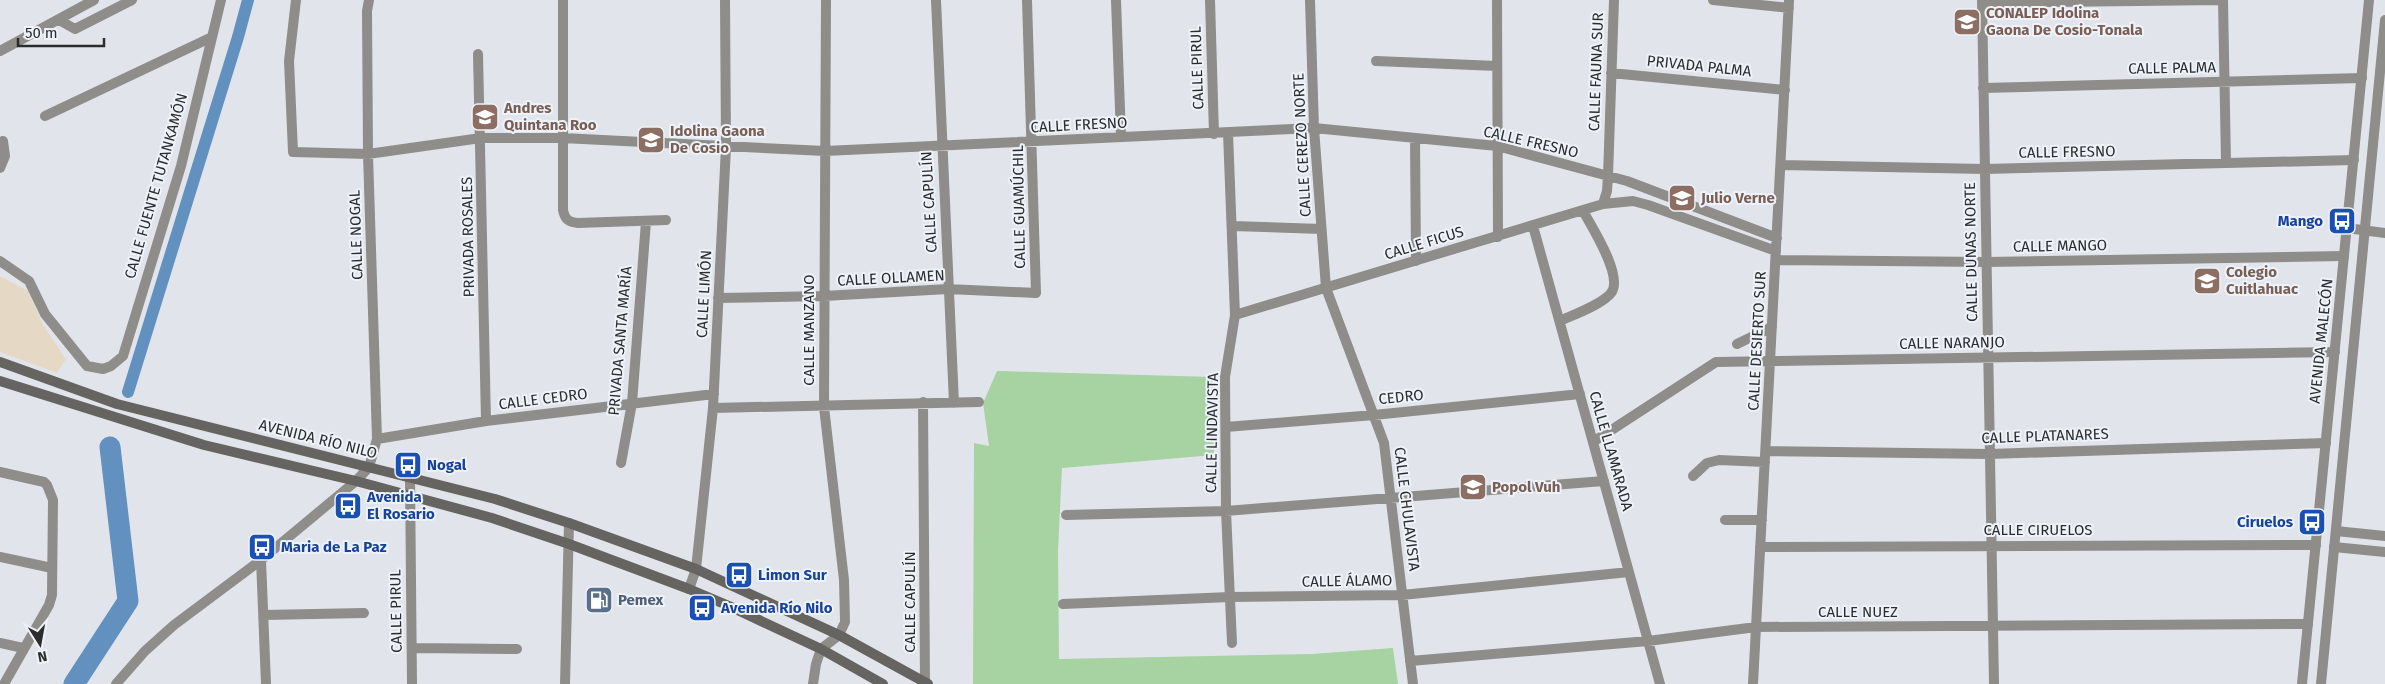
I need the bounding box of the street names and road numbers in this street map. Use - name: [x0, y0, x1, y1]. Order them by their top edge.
- street label: CALLE FAUNA SUR: [1585, 12, 1607, 132]
- street label: CALLE PIRUL: [1187, 25, 1207, 110]
- street label: PRIVADA PALMA: [1646, 52, 1753, 80]
- street label: CALLE PALMA: [2128, 58, 2217, 78]
- street label: CALLE CEREZO NORTE: [1289, 72, 1315, 218]
- street label: CALLE FUENTE TUTANKAMÓN: [121, 91, 191, 281]
- street label: CALLE FRESNO: [1030, 113, 1128, 137]
- street label: CALLE FRESNO: [1482, 122, 1580, 162]
- street label: CALLE FRESNO: [2018, 142, 2116, 162]
- street label: CALLE GUAMÚCHIL: [1009, 144, 1029, 269]
- street label: CALLE CAPULÍN: [917, 151, 941, 253]
- street label: PRIVADA ROSALES: [458, 177, 478, 297]
- street label: CALLE DUNAS NORTE: [1961, 182, 1981, 322]
- street label: CALLE NOGAL: [345, 189, 367, 280]
- street label: CALLE FICUS: [1382, 222, 1466, 264]
- street label: CALLE MANGO: [2013, 236, 2107, 256]
- street label: CALLE LIMÓN: [693, 250, 715, 338]
- street label: PRIVADA SANTA MARÍA: [605, 265, 636, 416]
- street label: CALLE OLLAMEN: [837, 266, 945, 290]
- street label: CALLE DESIERTO SUR: [1744, 271, 1770, 411]
- street label: CALLE MANZANO: [800, 274, 818, 386]
- street label: AVENIDA MALECÓN: [2305, 277, 2337, 405]
- street label: CALLE NARANJO: [1899, 333, 2005, 353]
- street label: CALLE LINDAVISTA: [1202, 372, 1222, 493]
- street label: CALLE CEDRO: [498, 385, 588, 413]
- street label: CEDRO: [1377, 386, 1425, 408]
- street label: CALLE LLAMARADA: [1585, 389, 1637, 513]
- street label: AVENIDA RÍO NILO: [257, 416, 379, 462]
- street label: CALLE PLATANARES: [1981, 425, 2109, 447]
- street label: CALLE CHULAVISTA: [1390, 446, 1424, 572]
- street label: CALLE CIRUELOS: [1983, 521, 2093, 539]
- street label: CALLE CAPULÍN: [901, 551, 919, 653]
- street label: CALLE PIRUL: [386, 569, 406, 653]
- street label: CALLE ÁLAMO: [1302, 571, 1392, 591]
- street label: CALLE NUEZ: [1818, 603, 1898, 621]

